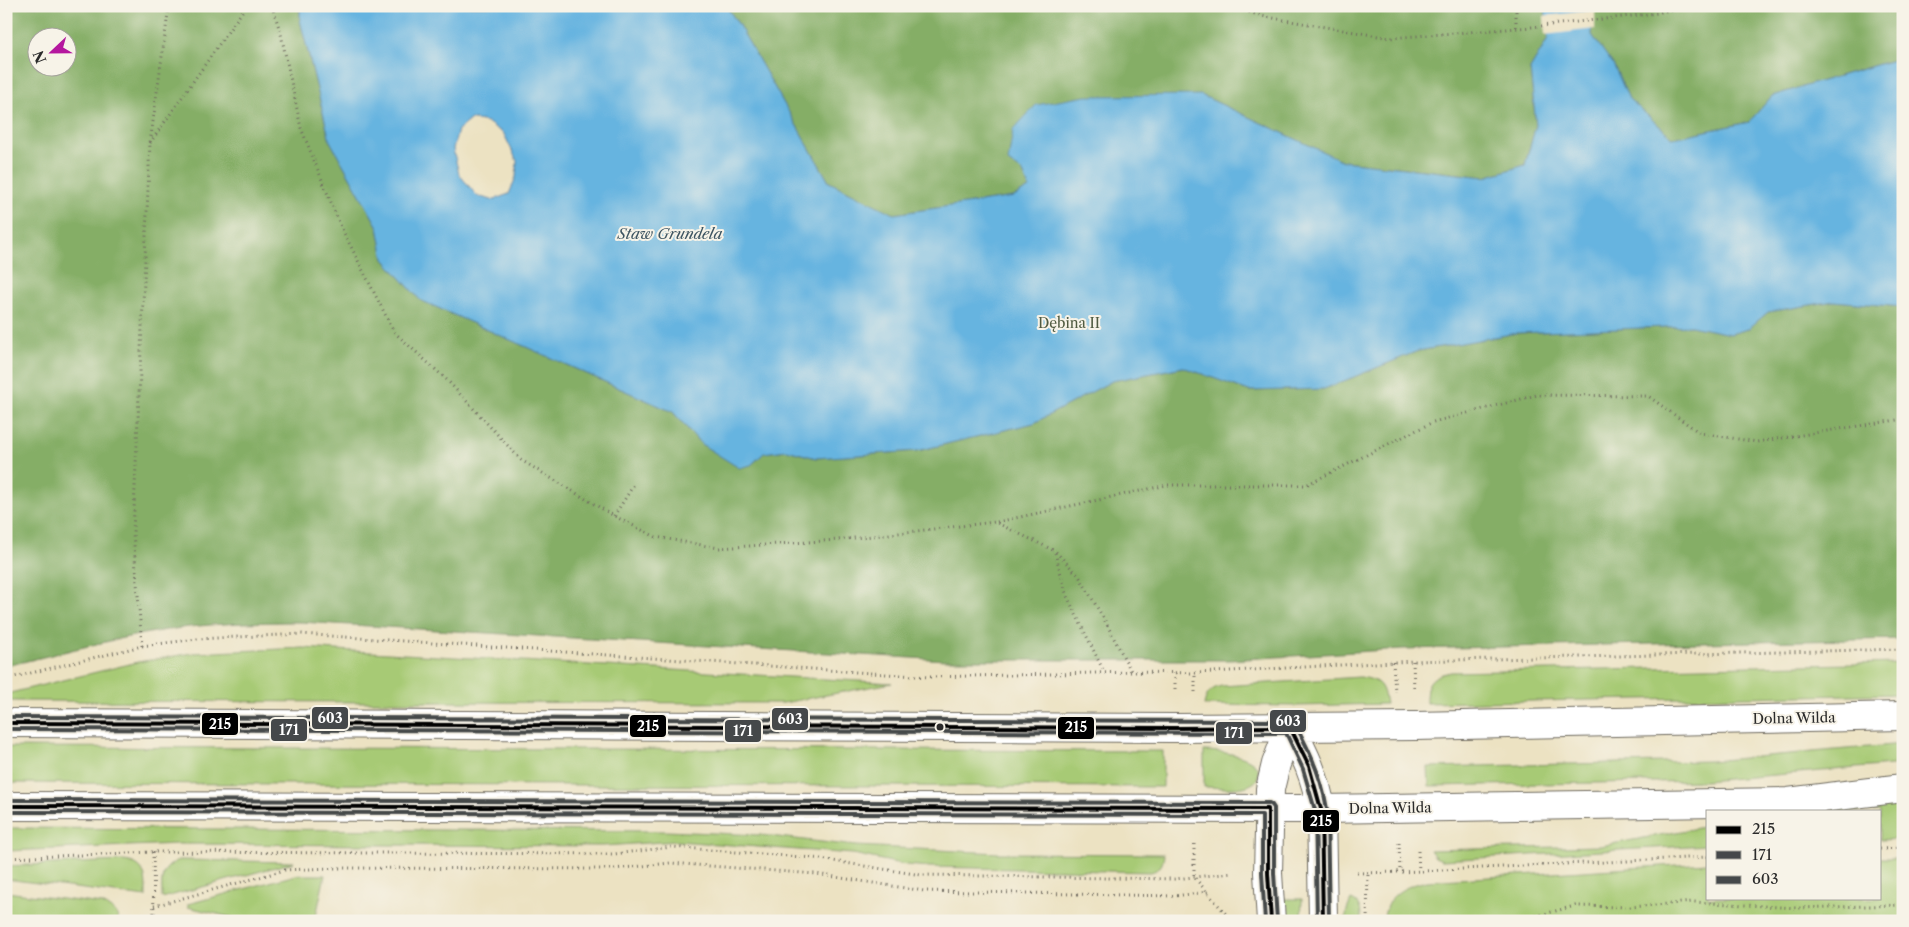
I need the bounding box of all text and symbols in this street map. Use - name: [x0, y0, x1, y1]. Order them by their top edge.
- north arrow: [28, 28, 78, 78]
- text: N: [29, 48, 51, 66]
- water label: Staw Grundela: [616, 224, 723, 243]
- park label: Dębina II: [1038, 314, 1100, 332]
- line badge: 603: [311, 706, 349, 730]
- line badge: 603: [771, 707, 809, 731]
- street label: Dolna Wilda: [1752, 708, 1836, 728]
- text: 603: [317, 709, 343, 727]
- line badge: 603: [1269, 709, 1307, 733]
- text: 603: [777, 710, 803, 728]
- line badge: 215: [201, 712, 239, 736]
- text: 603: [1275, 712, 1301, 730]
- line badge: 215: [629, 714, 667, 738]
- text: 215: [209, 715, 231, 733]
- line badge: 215: [1057, 716, 1095, 740]
- text: 215: [637, 717, 659, 735]
- line badge: 171: [270, 718, 308, 742]
- text: 215: [1065, 718, 1087, 736]
- line badge: 171: [724, 719, 762, 743]
- text: 171: [279, 721, 300, 739]
- line badge: 171: [1215, 721, 1253, 745]
- text: 171: [733, 722, 754, 740]
- unlabelled marker: [935, 722, 945, 732]
- text: 171: [1224, 724, 1245, 742]
- street label: Dolna Wilda: [1348, 798, 1432, 818]
- line badge: 215: [1302, 809, 1340, 833]
- legend: [1706, 810, 1882, 900]
- text: 215: [1310, 812, 1332, 830]
- text: 215: [1752, 819, 1775, 838]
- text: 171: [1752, 845, 1773, 864]
- text: 603: [1752, 869, 1779, 888]

